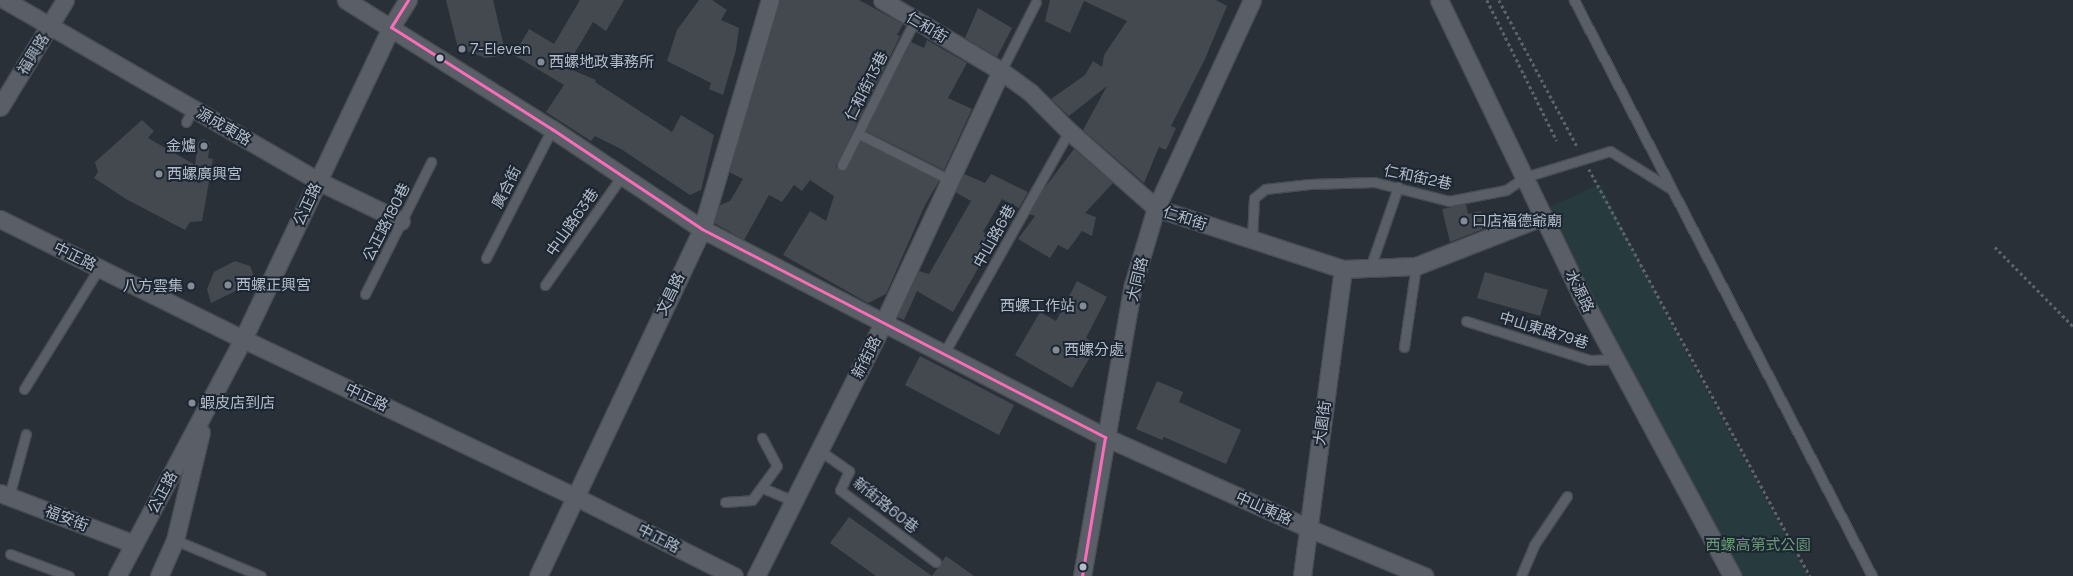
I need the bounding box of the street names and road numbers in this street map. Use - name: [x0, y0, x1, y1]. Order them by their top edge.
- street label: 仁和街: [903, 8, 951, 46]
- street label: 福興路: [13, 30, 53, 78]
- street label: 仁和街13巷: [841, 48, 891, 124]
- street label: 源成東路: [194, 103, 254, 149]
- street label: 仁和街2巷: [1382, 161, 1454, 193]
- street label: 廣合街: [488, 163, 524, 211]
- street label: 公正路: [289, 180, 325, 228]
- street label: 公正路180巷: [359, 180, 413, 264]
- street label: 中山路63巷: [542, 185, 602, 259]
- street label: 中山路6巷: [969, 201, 1019, 271]
- street label: 仁和街: [1161, 202, 1209, 234]
- street label: 中正路: [51, 238, 99, 274]
- street label: 大同路: [1123, 255, 1151, 303]
- street label: 水源路: [1562, 267, 1598, 315]
- street label: 文昌路: [652, 270, 688, 318]
- street label: 中山東路79巷: [1497, 308, 1591, 352]
- street label: 新街路: [848, 333, 884, 381]
- street label: 中正路: [343, 379, 391, 415]
- street label: 大園街: [1310, 399, 1334, 447]
- street label: 公正路: [143, 468, 181, 516]
- street label: 新街路60巷: [850, 473, 922, 537]
- street label: 中山東路: [1233, 488, 1295, 528]
- street label: 福安街: [43, 502, 91, 534]
- street label: 中正路: [635, 520, 683, 556]

